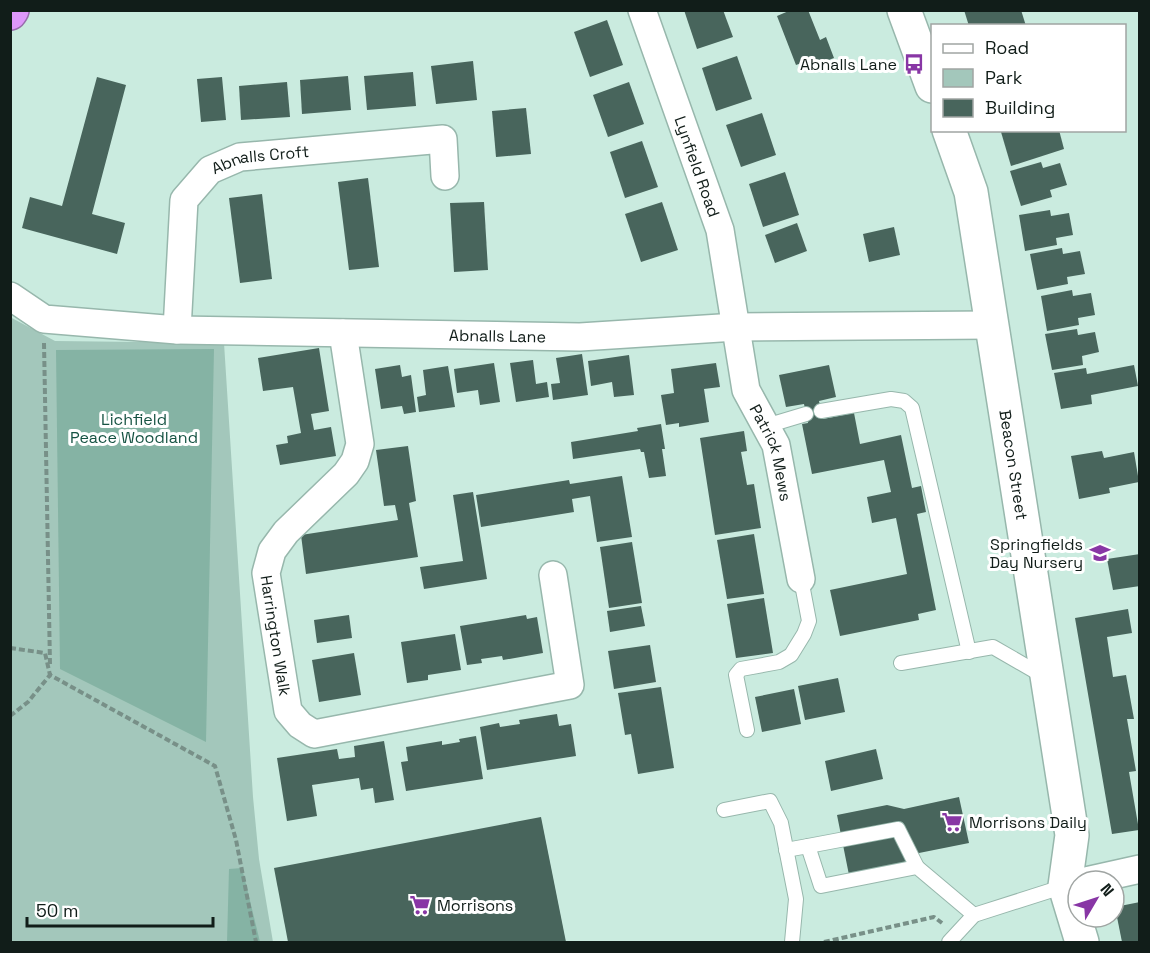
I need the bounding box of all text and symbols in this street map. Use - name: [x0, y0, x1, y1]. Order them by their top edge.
- legend: [931, 24, 1126, 132]
- text: Road: [985, 36, 1029, 59]
- bus stop icon: Abnalls Lane: [902, 52, 926, 76]
- place label: Abnalls Lane: [800, 54, 897, 75]
- text: Park: [985, 66, 1023, 89]
- text: Building: [985, 96, 1055, 119]
- street label: Lynfield Road: [670, 113, 725, 220]
- street label: Abnalls Croft: [208, 140, 310, 179]
- street label: Abnalls Lane: [449, 324, 546, 347]
- street label: Patrick Mews: [745, 400, 797, 503]
- street label: Beacon Street: [995, 408, 1033, 522]
- park label: Lichfield Peace Woodland: [70, 409, 198, 448]
- place label: Springfields Day Nursery: [989, 534, 1083, 573]
- school or university icon: Springfields Day Nursery: [1088, 541, 1112, 565]
- street label: Harrington Walk: [256, 574, 296, 698]
- supermarket icon: Morrisons Daily: [940, 810, 964, 834]
- place label: Morrisons Daily: [969, 812, 1087, 833]
- north arrow: [1066, 869, 1126, 929]
- text: N: [1096, 879, 1119, 901]
- scale bar: [27, 890, 213, 928]
- supermarket icon: Morrisons: [408, 893, 432, 917]
- place label: Morrisons: [437, 895, 513, 916]
- text: 50 m: [36, 899, 78, 922]

